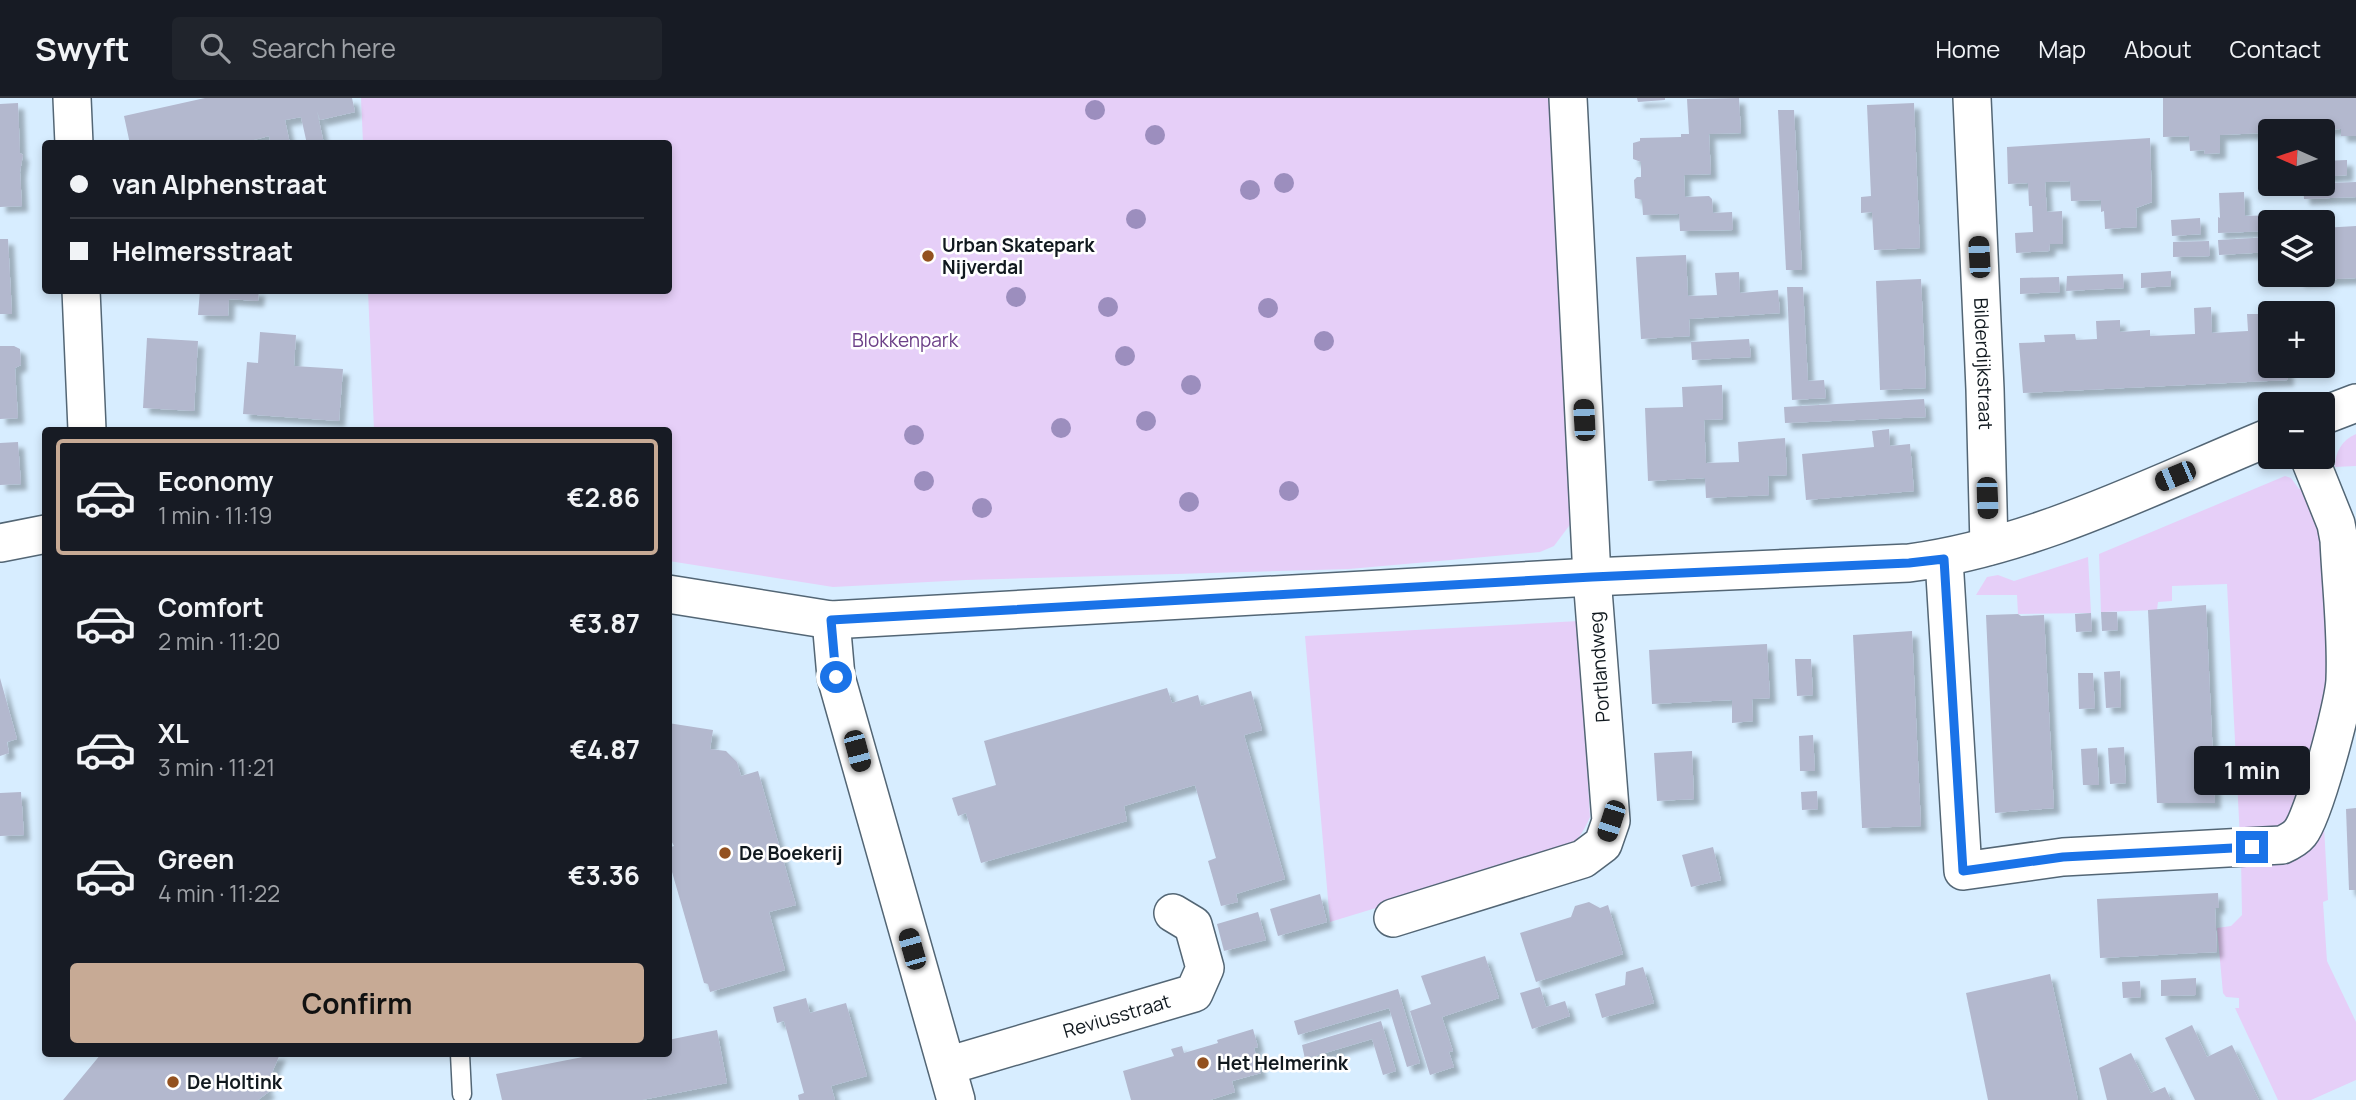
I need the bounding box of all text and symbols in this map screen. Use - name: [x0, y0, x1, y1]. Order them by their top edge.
- search box: [172, 17, 662, 80]
- text: Swyft: [35, 26, 130, 71]
- icon: search: [196, 29, 234, 67]
- text: Search here: [252, 30, 396, 66]
- text: Home: [1935, 32, 2000, 65]
- text: Map: [2038, 32, 2086, 65]
- text: About: [2124, 32, 2192, 65]
- text: Contact: [2230, 32, 2321, 65]
- north arrow: [2258, 119, 2334, 196]
- map controls: [2258, 119, 2335, 469]
- text: van Alphenstraat: [112, 166, 327, 202]
- button: layers: [2258, 210, 2335, 287]
- place label: Urban Skatepark Nijverdal: [942, 232, 1095, 280]
- text: Helmersstraat: [112, 233, 293, 269]
- car: [1968, 235, 1991, 279]
- marker: Urban Skatepark Nijverdal: [920, 248, 936, 264]
- street label: Bilderdijkstraat: [1968, 297, 1999, 430]
- button: +: [2258, 301, 2335, 378]
- park label: Blokkenpark: [852, 327, 959, 353]
- button: −: [2258, 392, 2335, 469]
- car: [1573, 398, 1596, 442]
- car: [2152, 458, 2199, 494]
- text: Economy: [158, 463, 273, 499]
- icon: car: [74, 466, 137, 529]
- car: [1976, 477, 1999, 519]
- text: €2.86: [567, 479, 640, 515]
- text: 1 min · 11:19: [158, 499, 273, 531]
- text: Comfort: [158, 589, 264, 625]
- icon: car: [74, 592, 137, 655]
- text: €3.87: [569, 605, 640, 641]
- street label: Portlandweg: [1582, 611, 1616, 723]
- text: 2 min · 11:20: [158, 625, 281, 657]
- route start: [820, 661, 852, 693]
- text: XL: [158, 715, 189, 751]
- icon: car: [74, 718, 137, 781]
- car: [842, 728, 873, 774]
- text: €4.87: [570, 731, 640, 767]
- callout: 1 min: [2194, 746, 2310, 794]
- text: 3 min · 11:21: [158, 751, 275, 783]
- text: 1 min: [2224, 754, 2280, 786]
- car: [1595, 798, 1628, 844]
- route end: [2236, 831, 2268, 863]
- place label: De Boekerij: [739, 840, 843, 866]
- text: Green: [158, 841, 234, 877]
- icon: car: [74, 844, 137, 907]
- marker: De Boekerij: [717, 845, 733, 861]
- text: €3.36: [568, 857, 640, 893]
- text: 4 min · 11:22: [158, 877, 280, 909]
- car: [897, 926, 928, 972]
- button: Confirm: [70, 963, 644, 1043]
- street label: Reviusstraat: [1060, 988, 1174, 1044]
- place label: Het Helmerink: [1217, 1050, 1349, 1076]
- marker: Het Helmerink: [1195, 1055, 1211, 1071]
- place label: De Holtink: [187, 1069, 283, 1095]
- marker: De Holtink: [165, 1074, 181, 1090]

